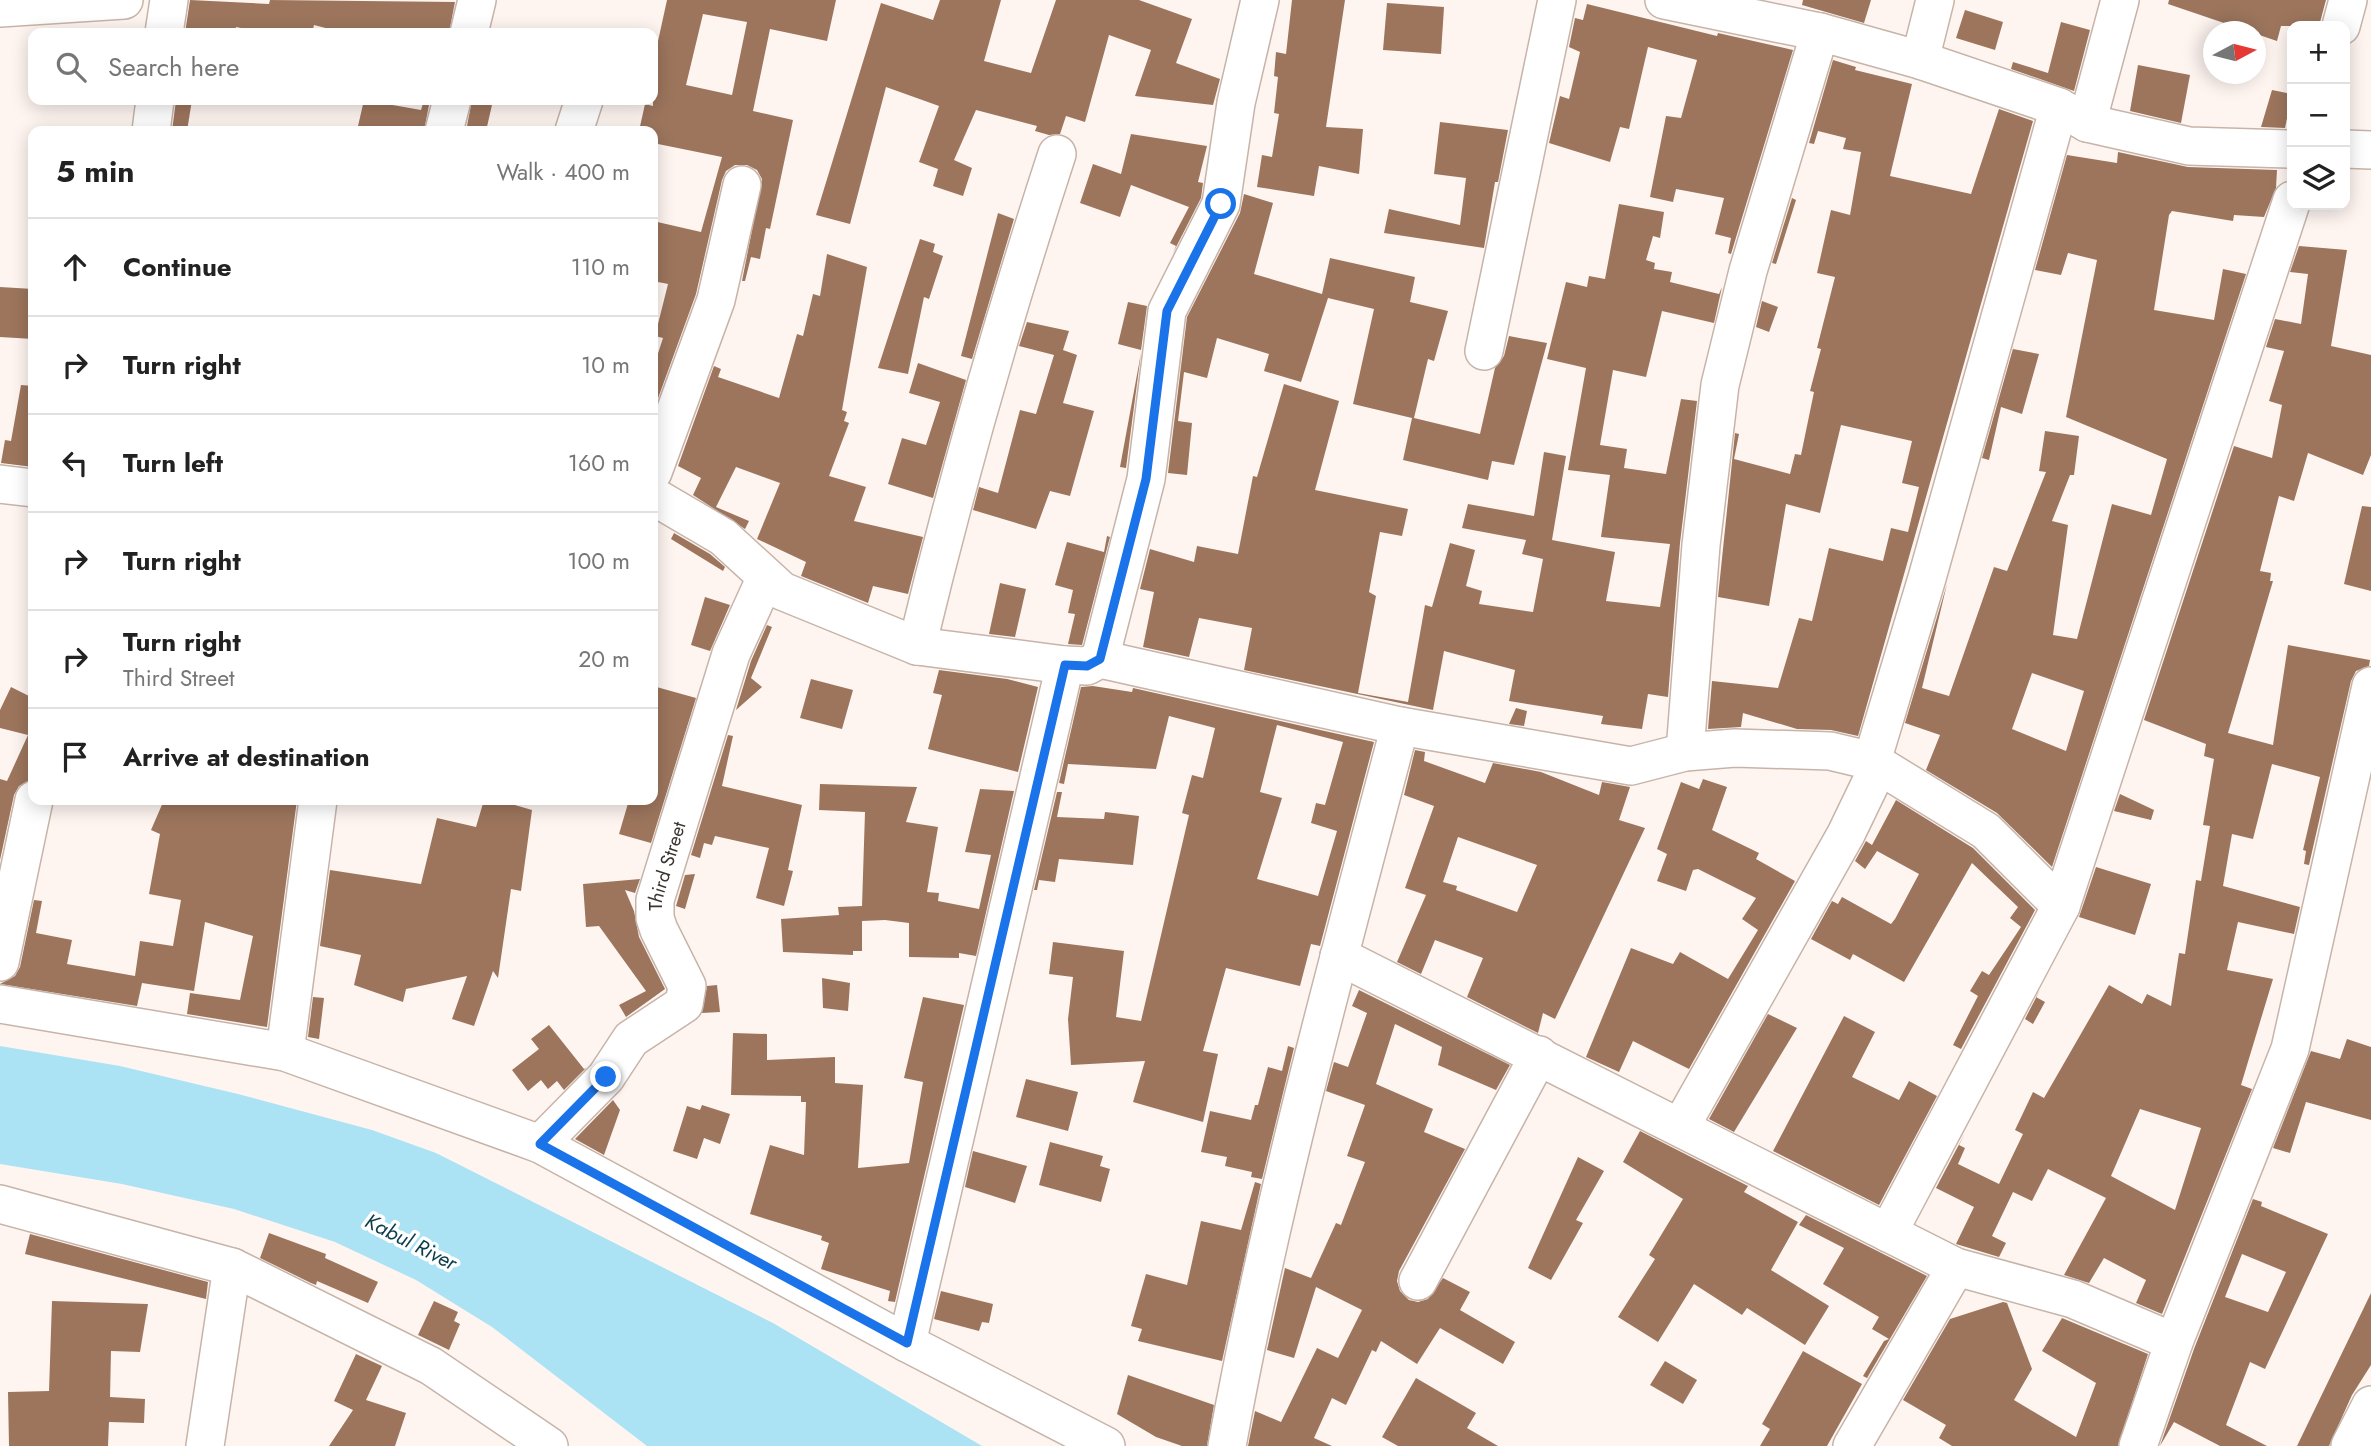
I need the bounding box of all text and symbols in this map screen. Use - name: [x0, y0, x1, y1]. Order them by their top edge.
- north arrow: [2203, 21, 2266, 84]
- map controls: [2287, 21, 2350, 210]
- button: +: [2287, 21, 2350, 84]
- search box: [28, 28, 658, 105]
- icon: search: [52, 48, 90, 86]
- text: Search here: [108, 48, 240, 86]
- button: −: [2287, 84, 2350, 147]
- button: layers: [2287, 147, 2350, 210]
- text: 5 min: [56, 150, 134, 193]
- text: Walk · 400 m: [497, 155, 630, 189]
- route start: [1205, 188, 1236, 219]
- icon: ahead: [56, 248, 94, 286]
- text: Continue: [123, 248, 232, 286]
- text: 110 m: [571, 250, 630, 284]
- icon: right: [56, 346, 94, 384]
- text: Turn right: [123, 346, 241, 384]
- text: 10 m: [581, 348, 630, 382]
- icon: left: [56, 444, 94, 482]
- text: Turn left: [123, 444, 223, 482]
- text: 160 m: [568, 446, 630, 480]
- icon: right: [56, 542, 94, 580]
- text: Turn right: [123, 542, 241, 580]
- text: 100 m: [567, 544, 630, 578]
- text: Turn right: [123, 623, 241, 661]
- icon: right: [56, 640, 94, 678]
- text: 20 m: [578, 642, 630, 676]
- text: Third Street: [123, 661, 235, 695]
- icon: arrive: [56, 738, 94, 776]
- text: Arrive at destination: [123, 738, 370, 776]
- street label: Third Street: [642, 818, 692, 911]
- route end: [590, 1061, 621, 1092]
- water label: Kabul River: [360, 1206, 463, 1278]

